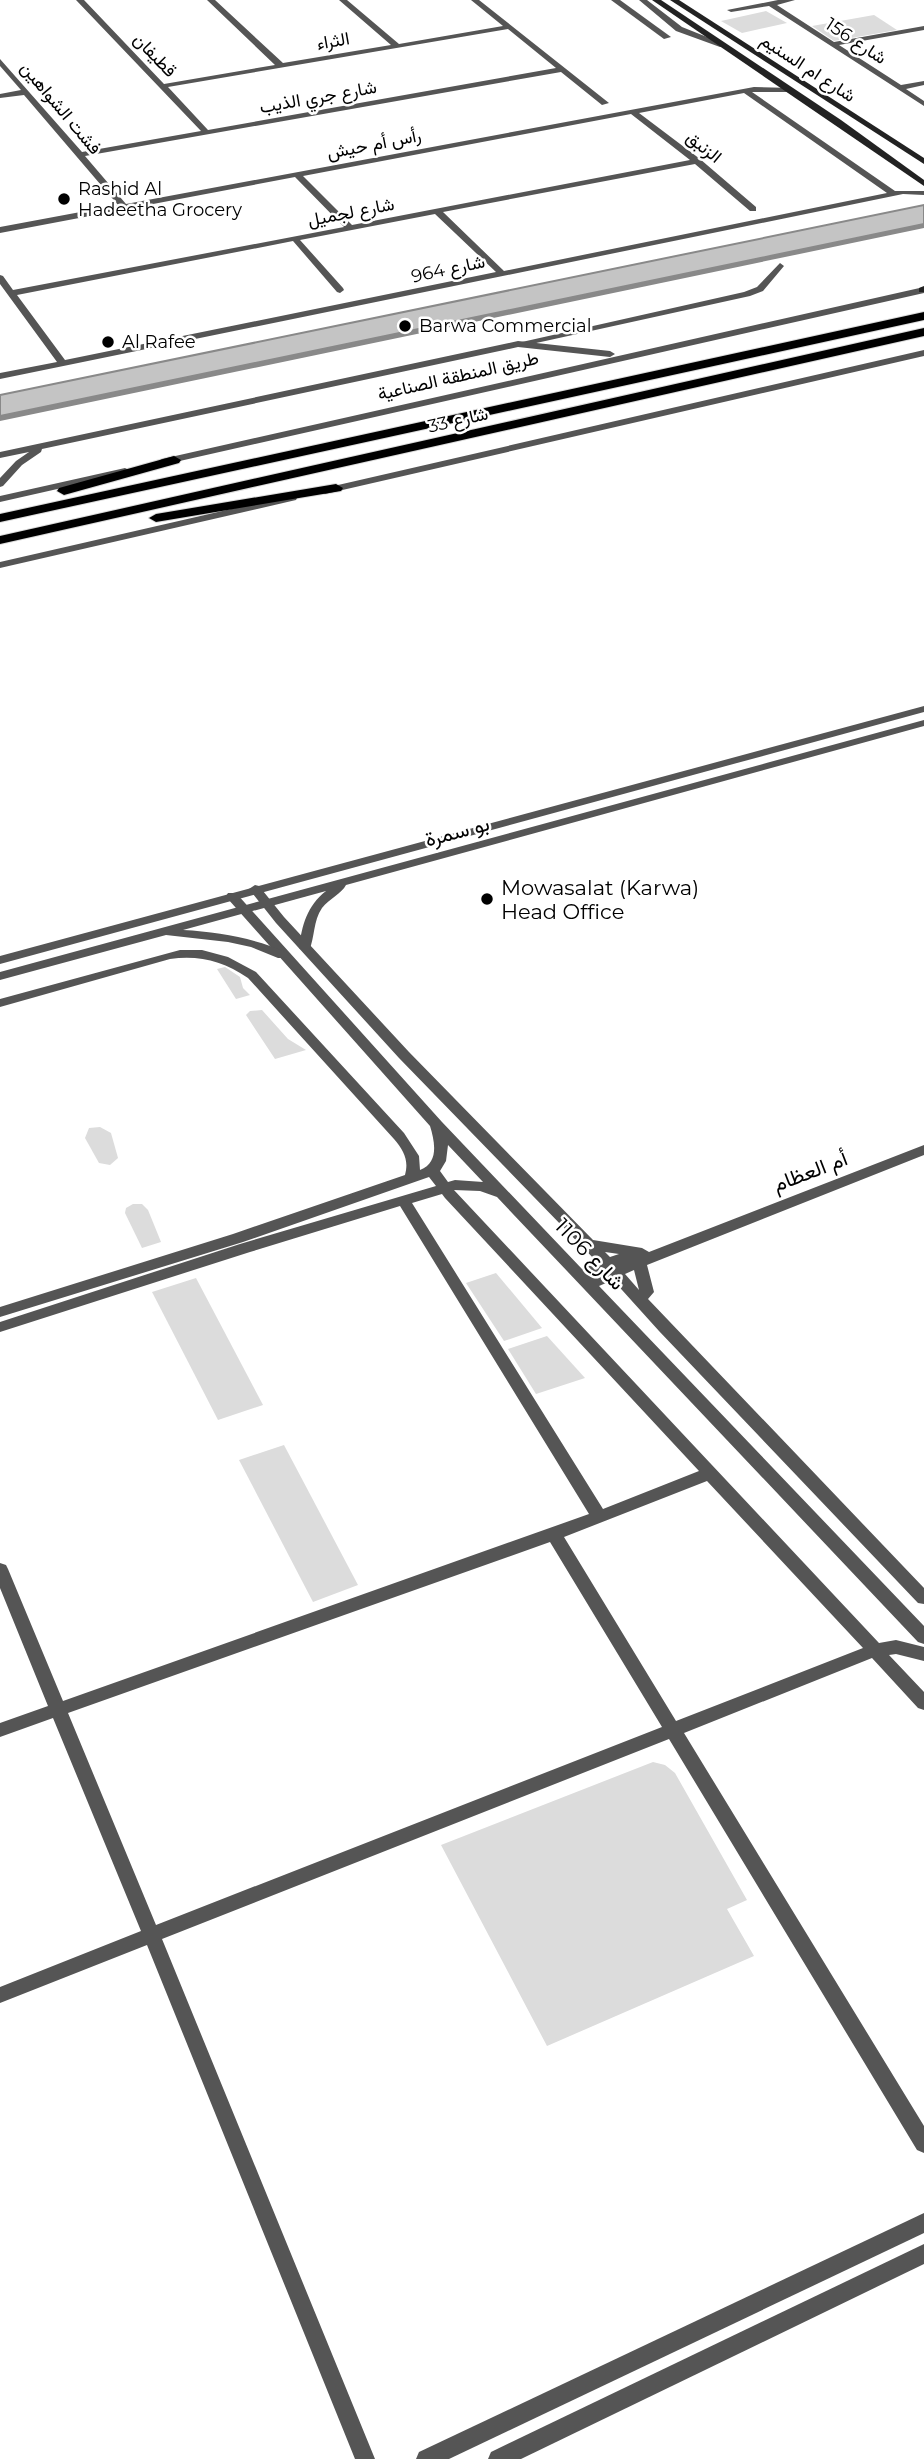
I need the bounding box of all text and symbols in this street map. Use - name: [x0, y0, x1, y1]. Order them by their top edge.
- street label: شارع 156: [821, 13, 891, 70]
- street label: الثراء: [315, 27, 351, 55]
- street label: قطيفان: [129, 28, 181, 82]
- street label: شارع ام السنيم: [756, 29, 860, 108]
- street label: فشت الشواهين: [16, 57, 106, 159]
- street label: شارع جري الذيب: [258, 76, 379, 122]
- street label: رأس أم حيش: [325, 124, 423, 165]
- street label: الزنبق: [682, 126, 726, 168]
- place label: Rashid Al Hadeetha Grocery: [78, 178, 242, 221]
- marker: Rashid Al Hadeetha Grocery: [56, 191, 72, 207]
- street label: شارع لجميل: [306, 193, 396, 232]
- street label: شارع 964: [409, 250, 487, 289]
- place label: Barwa Commercial: [419, 315, 591, 337]
- marker: Barwa Commercial: [397, 318, 413, 334]
- place label: Al Rafee: [122, 331, 196, 353]
- marker: Al Rafee: [100, 334, 116, 350]
- street label: طريق المنطقة الصناعية: [375, 347, 541, 405]
- street label: شارع 33: [426, 402, 490, 439]
- street label: بو سمرة: [422, 810, 492, 853]
- place label: Mowasalat (Karwa) Head Office: [501, 875, 699, 924]
- marker: Mowasalat (Karwa) Head Office: [479, 891, 495, 907]
- street label: أم العظام: [769, 1145, 852, 1199]
- street label: شارع 1106: [548, 1213, 630, 1296]

